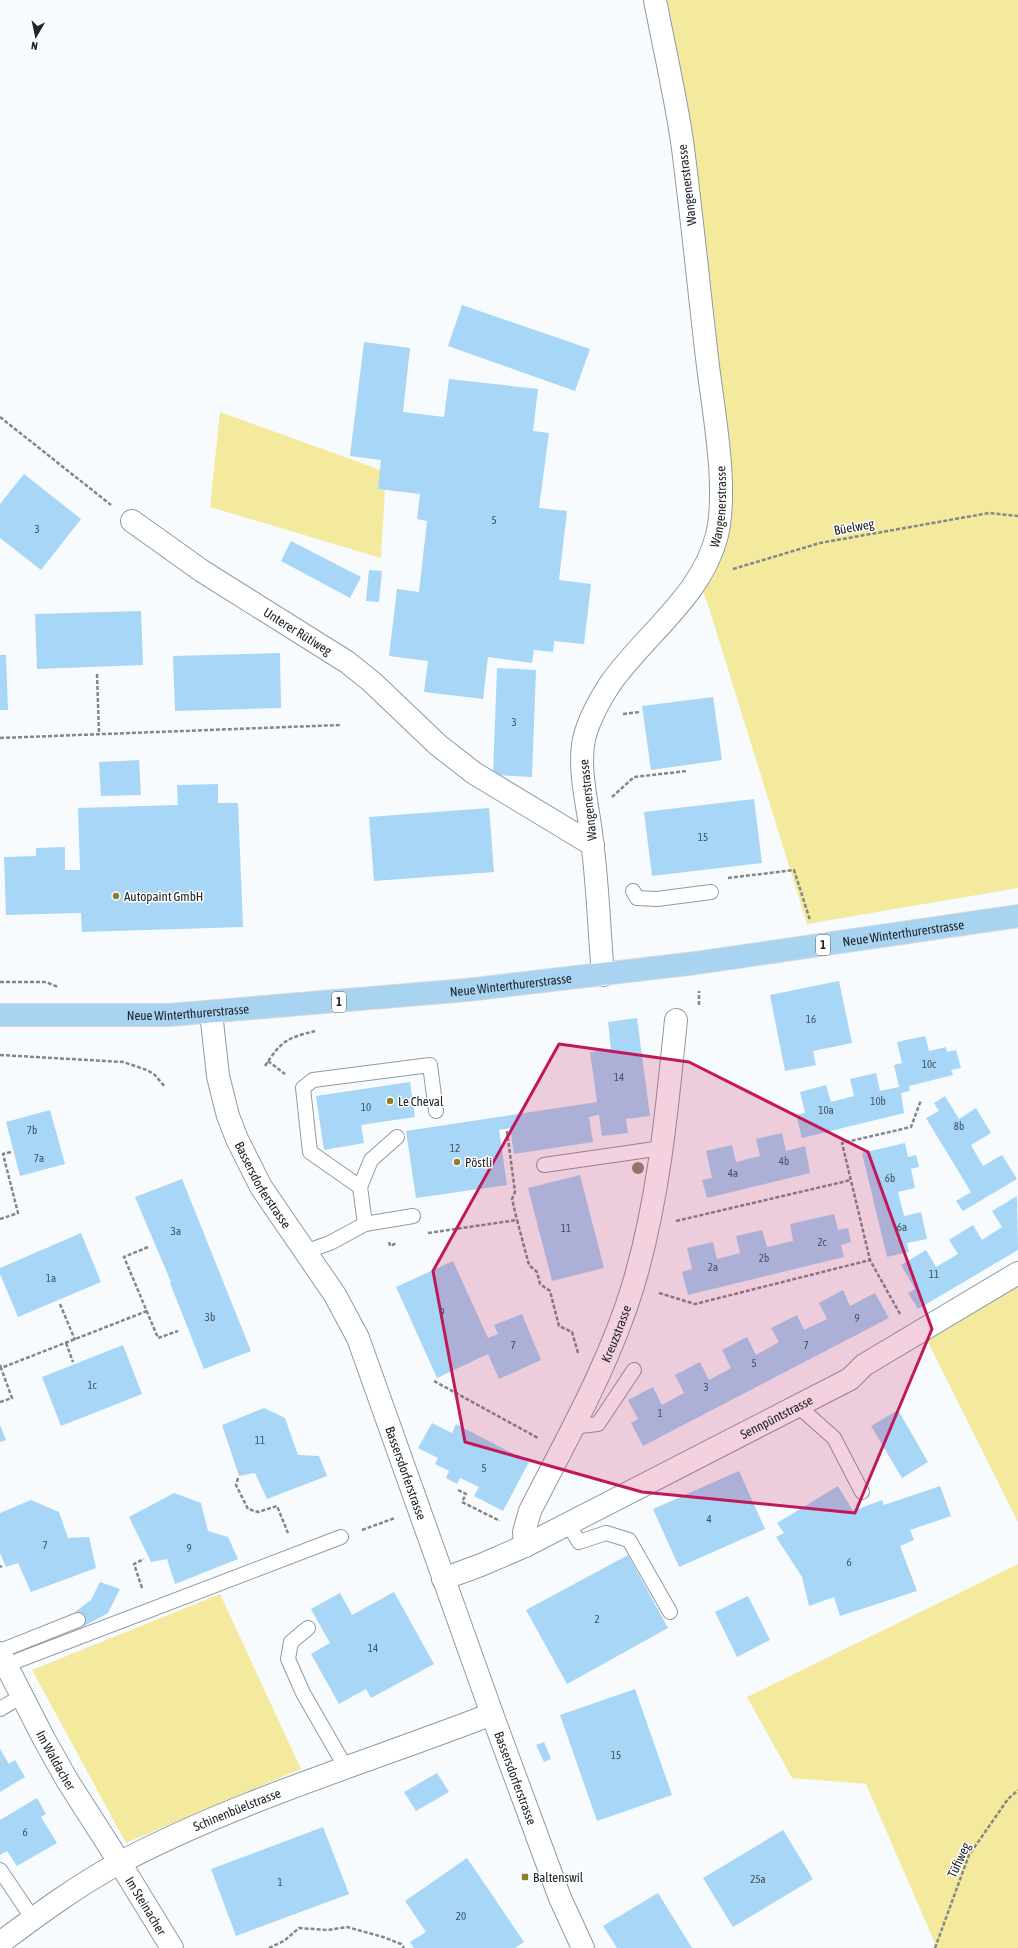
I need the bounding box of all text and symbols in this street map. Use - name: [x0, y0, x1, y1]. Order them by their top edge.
- north arrow: [16, 16, 56, 56]
- text: N: [30, 39, 39, 52]
- street label: Wangenerstrasse: [675, 143, 699, 226]
- street label: Wangenerstrasse: [706, 465, 729, 549]
- house number: 5: [491, 514, 497, 526]
- street label: Büelweg: [833, 516, 876, 538]
- house number: 3: [34, 523, 40, 535]
- street label: Unterer Rütiweg: [261, 604, 335, 658]
- house number: 3: [511, 716, 517, 728]
- street label: Wangenerstrasse: [576, 759, 600, 841]
- house number: 15: [698, 831, 708, 843]
- place label: Autopaint GmbH: [124, 889, 203, 904]
- marker: Autopaint GmbH: [111, 891, 121, 901]
- street label: Neue Winterthurerstrasse: [841, 916, 965, 949]
- road number: 1: [816, 935, 830, 955]
- street label: Neue Winterthurerstrasse: [449, 970, 572, 999]
- road number: 1: [332, 992, 346, 1012]
- street label: Neue Winterthurerstrasse: [127, 1001, 250, 1023]
- house number: 16: [806, 1013, 816, 1025]
- house number: 10c: [922, 1058, 937, 1070]
- house number: 14: [614, 1071, 624, 1083]
- place label: Le Cheval: [398, 1094, 444, 1109]
- house number: 10b: [870, 1095, 886, 1107]
- marker: Le Cheval: [385, 1096, 395, 1106]
- house number: 10: [361, 1101, 371, 1113]
- house number: 10a: [818, 1104, 834, 1116]
- house number: 8b: [954, 1120, 964, 1132]
- house number: 7b: [27, 1124, 37, 1136]
- street label: Bassersdorferstrasse: [232, 1139, 294, 1231]
- house number: 12: [450, 1142, 460, 1154]
- house number: 7a: [34, 1152, 44, 1164]
- place label: Pöstli: [465, 1155, 492, 1170]
- house number: 4b: [779, 1155, 789, 1167]
- marker: Pöstli: [452, 1157, 462, 1167]
- house number: 4a: [728, 1167, 738, 1179]
- house number: 6b: [885, 1172, 895, 1184]
- house number: 6a: [897, 1221, 907, 1233]
- house number: 11: [561, 1222, 571, 1234]
- house number: 3a: [171, 1225, 181, 1237]
- house number: 2c: [817, 1236, 828, 1248]
- house number: 2b: [759, 1252, 769, 1264]
- house number: 2a: [708, 1261, 718, 1273]
- house number: 11: [929, 1268, 939, 1280]
- house number: 1a: [46, 1272, 56, 1284]
- street label: Kreuzstrasse: [598, 1303, 634, 1365]
- house number: 9: [439, 1306, 445, 1318]
- house number: 3b: [205, 1311, 215, 1323]
- house number: 9: [854, 1312, 860, 1324]
- house number: 7: [510, 1339, 516, 1351]
- house number: 7: [803, 1339, 809, 1351]
- house number: 5: [751, 1357, 757, 1369]
- house number: 1c: [87, 1379, 98, 1391]
- house number: 3: [703, 1381, 709, 1393]
- street label: Sennpüntstrasse: [738, 1392, 815, 1442]
- house number: 1: [657, 1407, 663, 1419]
- street label: Bassersdorferstrasse: [383, 1424, 430, 1522]
- house number: 11: [255, 1434, 265, 1446]
- house number: 5: [481, 1462, 487, 1474]
- house number: 4: [706, 1513, 712, 1525]
- house number: 7: [42, 1539, 48, 1551]
- house number: 9: [186, 1542, 192, 1554]
- house number: 6: [846, 1556, 852, 1568]
- house number: 2: [594, 1613, 600, 1625]
- house number: 14: [368, 1642, 378, 1654]
- street label: Im Waldacher: [33, 1728, 79, 1793]
- street label: Bassersdorferstrasse: [492, 1729, 540, 1827]
- house number: 15: [611, 1749, 621, 1761]
- street label: Schinenbüelstrasse: [191, 1785, 283, 1834]
- house number: 6: [22, 1826, 28, 1838]
- street label: Tüfiweg: [944, 1840, 974, 1880]
- place label: Baltenswil: [533, 1870, 584, 1885]
- marker: Baltenswil: [520, 1872, 530, 1882]
- house number: 25a: [750, 1873, 766, 1885]
- street label: Im Steinacher: [122, 1874, 170, 1938]
- house number: 1: [277, 1876, 283, 1888]
- house number: 20: [456, 1910, 466, 1922]

